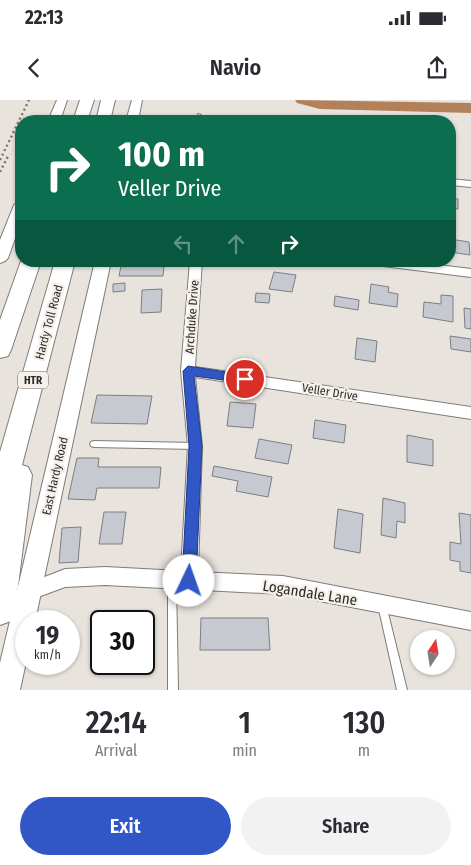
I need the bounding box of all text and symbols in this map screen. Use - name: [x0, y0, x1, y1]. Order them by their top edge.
- text: 22:13: [25, 6, 63, 29]
- icon: back: [20, 54, 48, 82]
- text: Navio: [210, 54, 261, 81]
- icon: share: [423, 54, 451, 82]
- text: 100 m: [118, 133, 205, 175]
- icon: right: [35, 135, 100, 200]
- text: Veller Drive: [118, 175, 221, 202]
- icon: left: [169, 230, 197, 258]
- icon: ahead: [222, 230, 250, 258]
- icon: right: [275, 230, 303, 258]
- street label: Archduke Drive: [182, 280, 202, 354]
- street label: Hardy Toll Road: [32, 283, 66, 361]
- pin: [224, 358, 266, 400]
- icon: arrive: [231, 365, 259, 393]
- road number: HTR: [18, 372, 48, 388]
- street label: Veller Drive: [301, 381, 359, 403]
- street label: East Hardy Road: [39, 436, 71, 516]
- position arrow: [162, 554, 214, 606]
- street label: Logandale Lane: [261, 577, 359, 609]
- speed limit sign: 30: [90, 610, 155, 675]
- text: 19: [36, 621, 59, 651]
- north arrow: [410, 630, 455, 675]
- map controls: [410, 630, 455, 675]
- text: km/h: [34, 648, 61, 662]
- text: 22:14: [86, 705, 147, 741]
- text: 1: [238, 705, 251, 741]
- text: 130: [343, 705, 385, 741]
- text: Arrival: [95, 741, 137, 760]
- text: min: [232, 741, 257, 760]
- text: m: [358, 741, 370, 760]
- button: Exit: [20, 797, 231, 855]
- button: Share: [241, 797, 451, 855]

